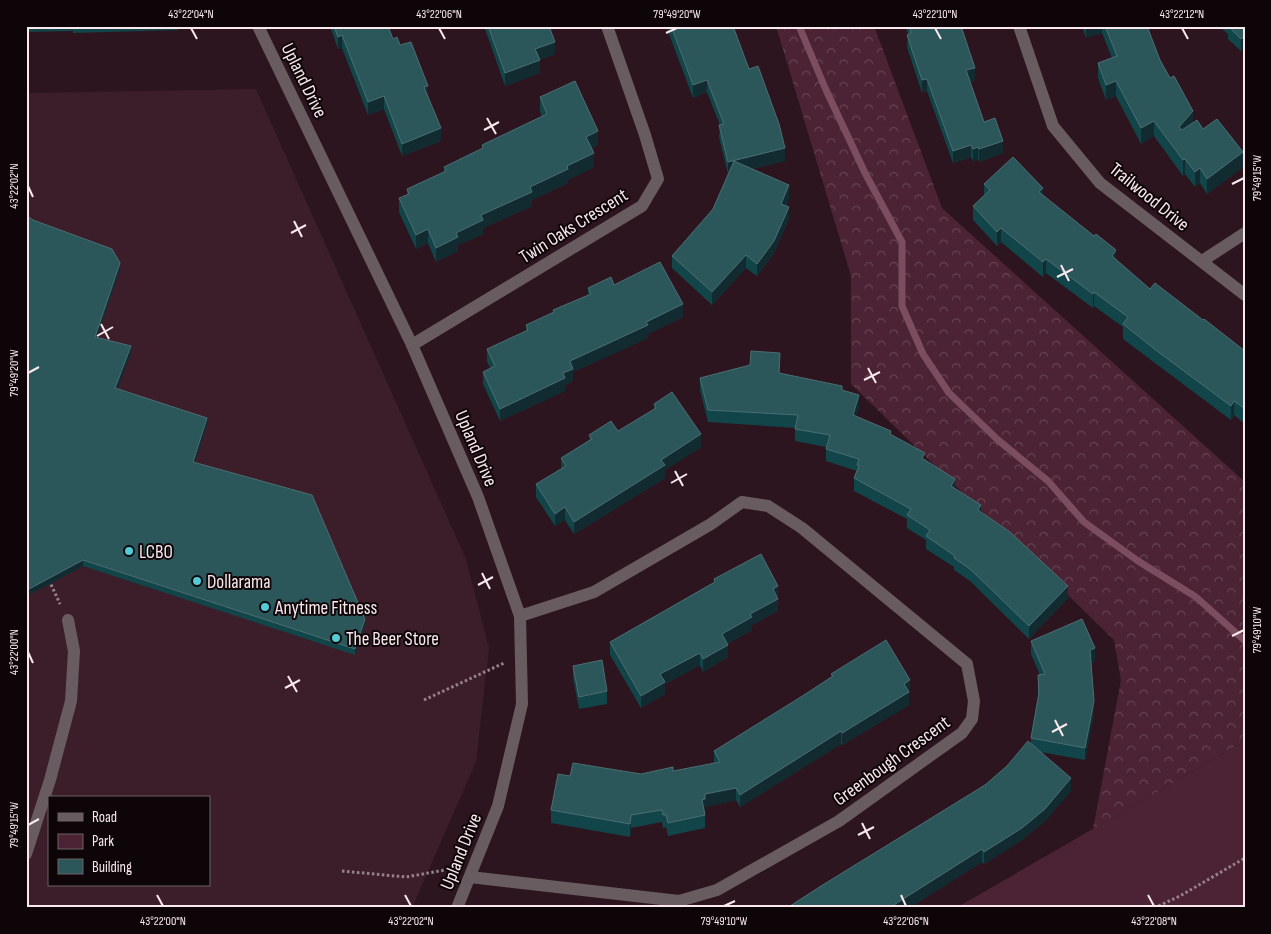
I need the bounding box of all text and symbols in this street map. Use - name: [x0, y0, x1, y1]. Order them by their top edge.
- text: 43°22'04"N: [168, 7, 214, 22]
- text: 43°22'06"N: [416, 7, 462, 22]
- text: 79°49'20"W: [653, 7, 701, 22]
- text: 43°22'10"N: [913, 7, 957, 22]
- text: 43°22'12"N: [1160, 7, 1204, 22]
- street label: Upland Drive: [276, 39, 332, 122]
- text: 79°49'15"W: [1250, 155, 1265, 201]
- street label: Trailwood Drive: [1104, 158, 1194, 236]
- text: 43°22'02"N: [7, 163, 22, 209]
- street label: Twin Oaks Crescent: [515, 184, 632, 269]
- text: 79°49'20"W: [7, 349, 22, 397]
- street label: Upland Drive: [449, 407, 502, 490]
- place label: LCBO: [139, 541, 173, 564]
- marker: LCBO: [123, 545, 135, 557]
- place label: Dollarama: [207, 571, 271, 594]
- marker: Dollarama: [191, 575, 203, 587]
- place label: Anytime Fitness: [274, 597, 377, 620]
- marker: Anytime Fitness: [259, 601, 271, 613]
- text: 79°49'10"W: [1250, 607, 1265, 653]
- place label: The Beer Store: [346, 628, 439, 651]
- text: 43°22'00"N: [7, 629, 22, 675]
- marker: The Beer Store: [330, 632, 342, 644]
- street label: Greenbough Crescent: [829, 711, 955, 811]
- legend: [48, 796, 210, 886]
- text: 79°49'15"W: [7, 802, 22, 848]
- text: Road: [92, 808, 117, 827]
- street label: Upland Drive: [436, 810, 487, 893]
- text: Park: [92, 832, 114, 851]
- text: Building: [92, 858, 132, 877]
- text: 43°22'00"N: [140, 914, 186, 929]
- text: 43°22'02"N: [388, 914, 434, 929]
- text: 79°49'10"W: [701, 914, 747, 929]
- text: 43°22'06"N: [883, 914, 929, 929]
- text: 43°22'08"N: [1131, 914, 1177, 929]

